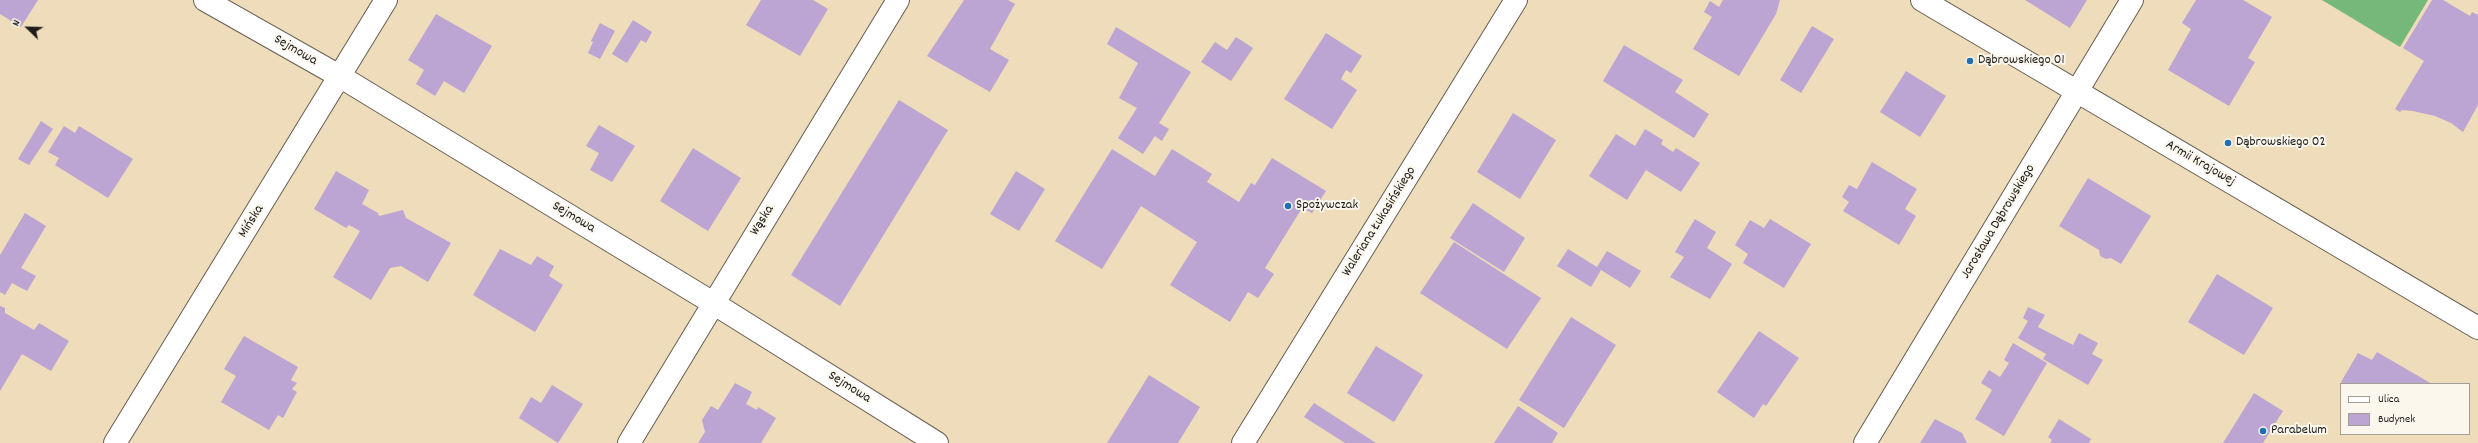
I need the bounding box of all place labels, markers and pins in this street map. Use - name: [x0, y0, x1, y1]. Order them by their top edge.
- place label: Dąbrowskiego 01: [1978, 53, 2065, 69]
- marker: Dąbrowskiego 01: [1965, 56, 1975, 66]
- place label: Dąbrowskiego 02: [2236, 135, 2326, 151]
- marker: Dąbrowskiego 02: [2223, 138, 2233, 148]
- place label: Spożywczak: [1296, 198, 1358, 214]
- marker: Spożywczak: [1283, 201, 1293, 211]
- place label: Parabelum: [2271, 423, 2327, 439]
- marker: Parabelum: [2258, 426, 2268, 436]

